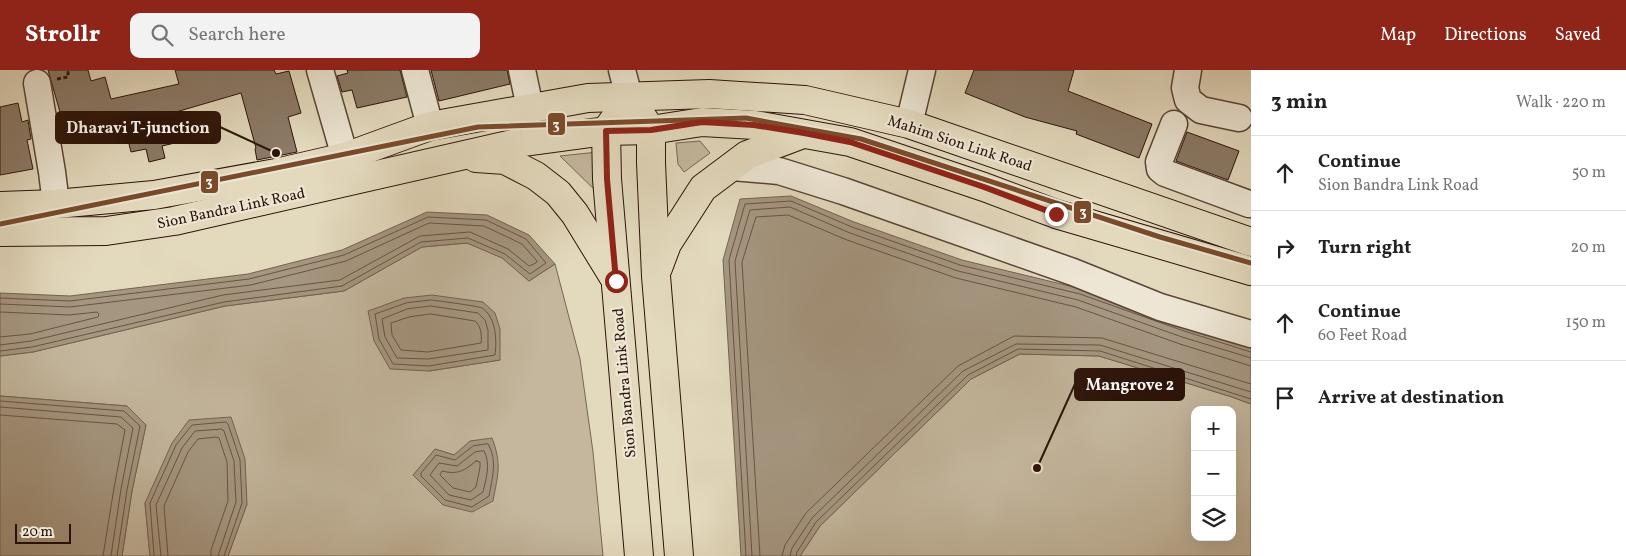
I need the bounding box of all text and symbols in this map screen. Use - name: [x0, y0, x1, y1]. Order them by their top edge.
- search box: [130, 13, 480, 58]
- text: Strollr: [25, 18, 100, 52]
- icon: search: [148, 21, 176, 49]
- text: Search here: [188, 22, 286, 48]
- text: Map: [1380, 23, 1416, 48]
- text: Directions: [1444, 23, 1527, 48]
- text: Saved: [1555, 23, 1601, 48]
- text: 3 min: [1271, 88, 1327, 117]
- text: Walk · 220 m: [1516, 92, 1606, 114]
- street label: Mahim Sion Link Road: [885, 111, 1034, 178]
- callout: Dharavi T-junction: [56, 112, 220, 143]
- line badge: 3: [547, 112, 566, 136]
- text: 3: [552, 116, 560, 135]
- text: Dharavi T-junction: [66, 118, 210, 140]
- text: Continue: [1318, 149, 1401, 175]
- icon: ahead: [1271, 159, 1299, 187]
- text: 50 m: [1572, 162, 1606, 184]
- line badge: 3: [200, 170, 219, 194]
- text: 3: [205, 173, 213, 192]
- text: Sion Bandra Link Road: [1318, 175, 1479, 197]
- street label: Sion Bandra Link Road: [155, 184, 307, 235]
- line badge: 3: [1073, 200, 1092, 224]
- route end: [1045, 203, 1068, 226]
- text: 3: [1079, 203, 1087, 222]
- icon: right: [1271, 234, 1299, 262]
- text: Turn right: [1318, 235, 1411, 261]
- text: 20 m: [1571, 237, 1606, 259]
- route start: [605, 270, 628, 293]
- text: Continue: [1318, 299, 1401, 325]
- street label: Sion Bandra Link Road: [608, 307, 643, 459]
- icon: ahead: [1271, 309, 1299, 337]
- text: 150 m: [1565, 312, 1606, 334]
- text: 60 Feet Road: [1318, 325, 1407, 347]
- callout: Mangrove 2: [1075, 369, 1184, 400]
- text: Mangrove 2: [1086, 375, 1174, 397]
- icon: arrive: [1271, 384, 1299, 412]
- text: Arrive at destination: [1318, 385, 1504, 411]
- map controls: [1191, 406, 1236, 541]
- button: +: [1191, 406, 1236, 451]
- button: −: [1191, 451, 1236, 496]
- button: layers: [1191, 496, 1236, 541]
- scale bar: [15, 521, 71, 544]
- text: 20 m: [22, 523, 53, 542]

